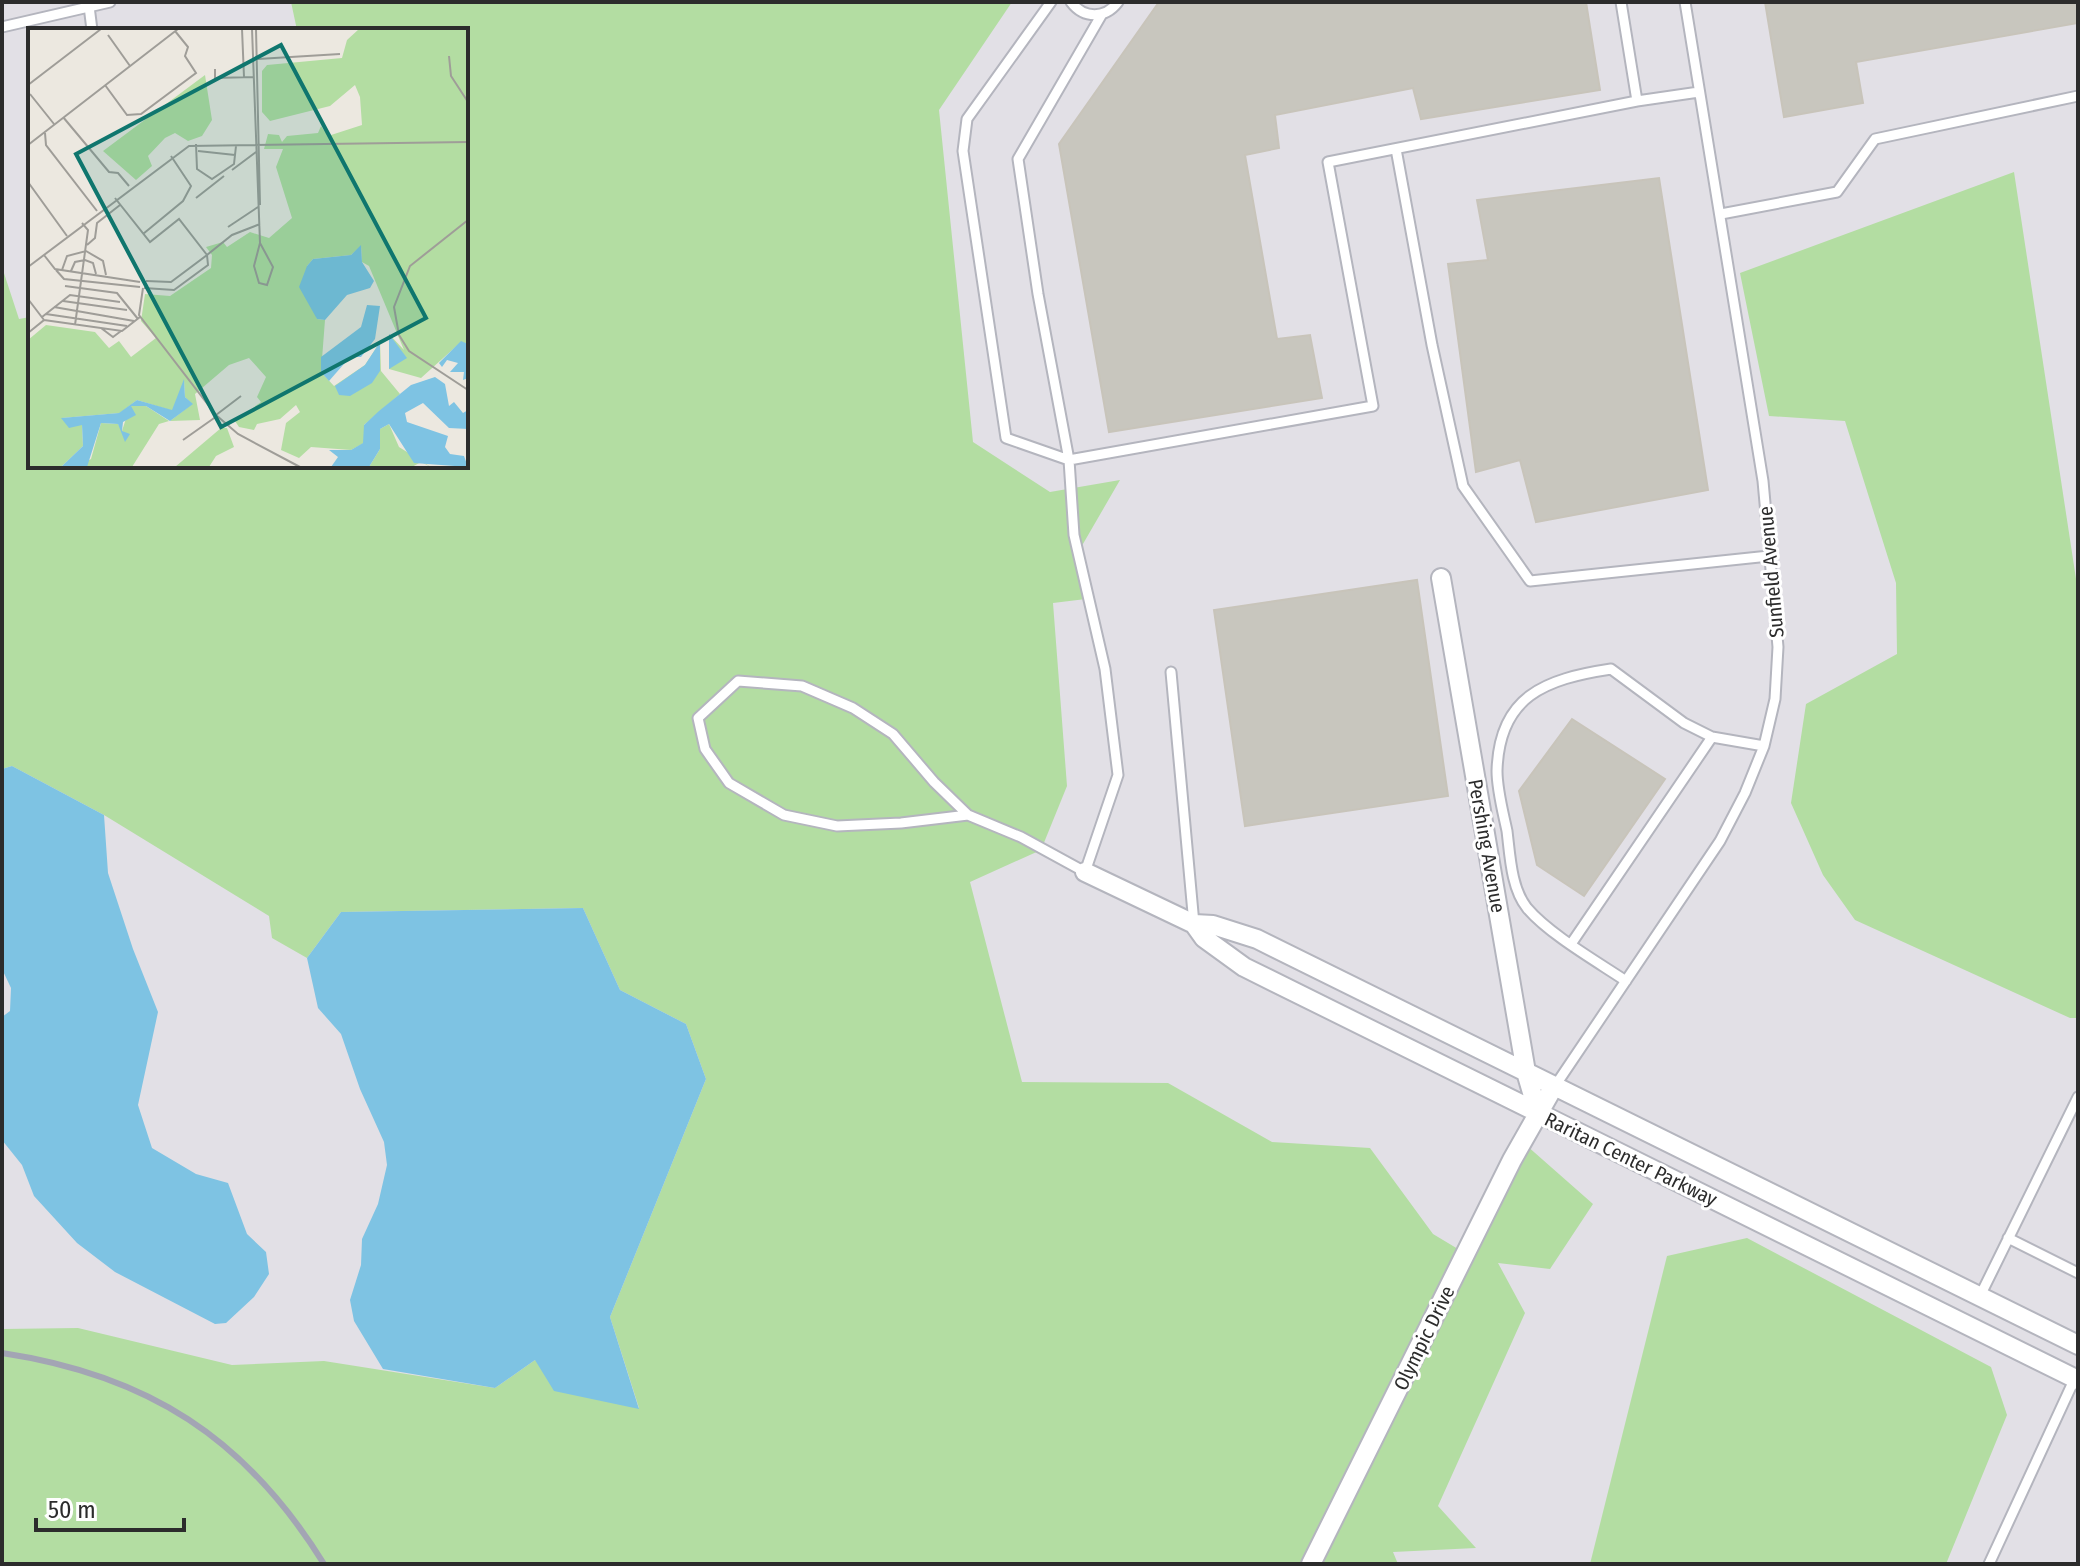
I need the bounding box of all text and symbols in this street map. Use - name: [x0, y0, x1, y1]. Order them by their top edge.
- inset map: [28, 28, 468, 468]
- street label: Sunfield Avenue: [1753, 505, 1789, 639]
- street label: Pershing Avenue: [1463, 777, 1511, 915]
- street label: Raritan Center Parkway: [1541, 1107, 1721, 1211]
- street label: Olympic Drive: [1388, 1282, 1460, 1394]
- scale bar: [36, 1482, 184, 1532]
- text: 50 m: [48, 1496, 96, 1524]

